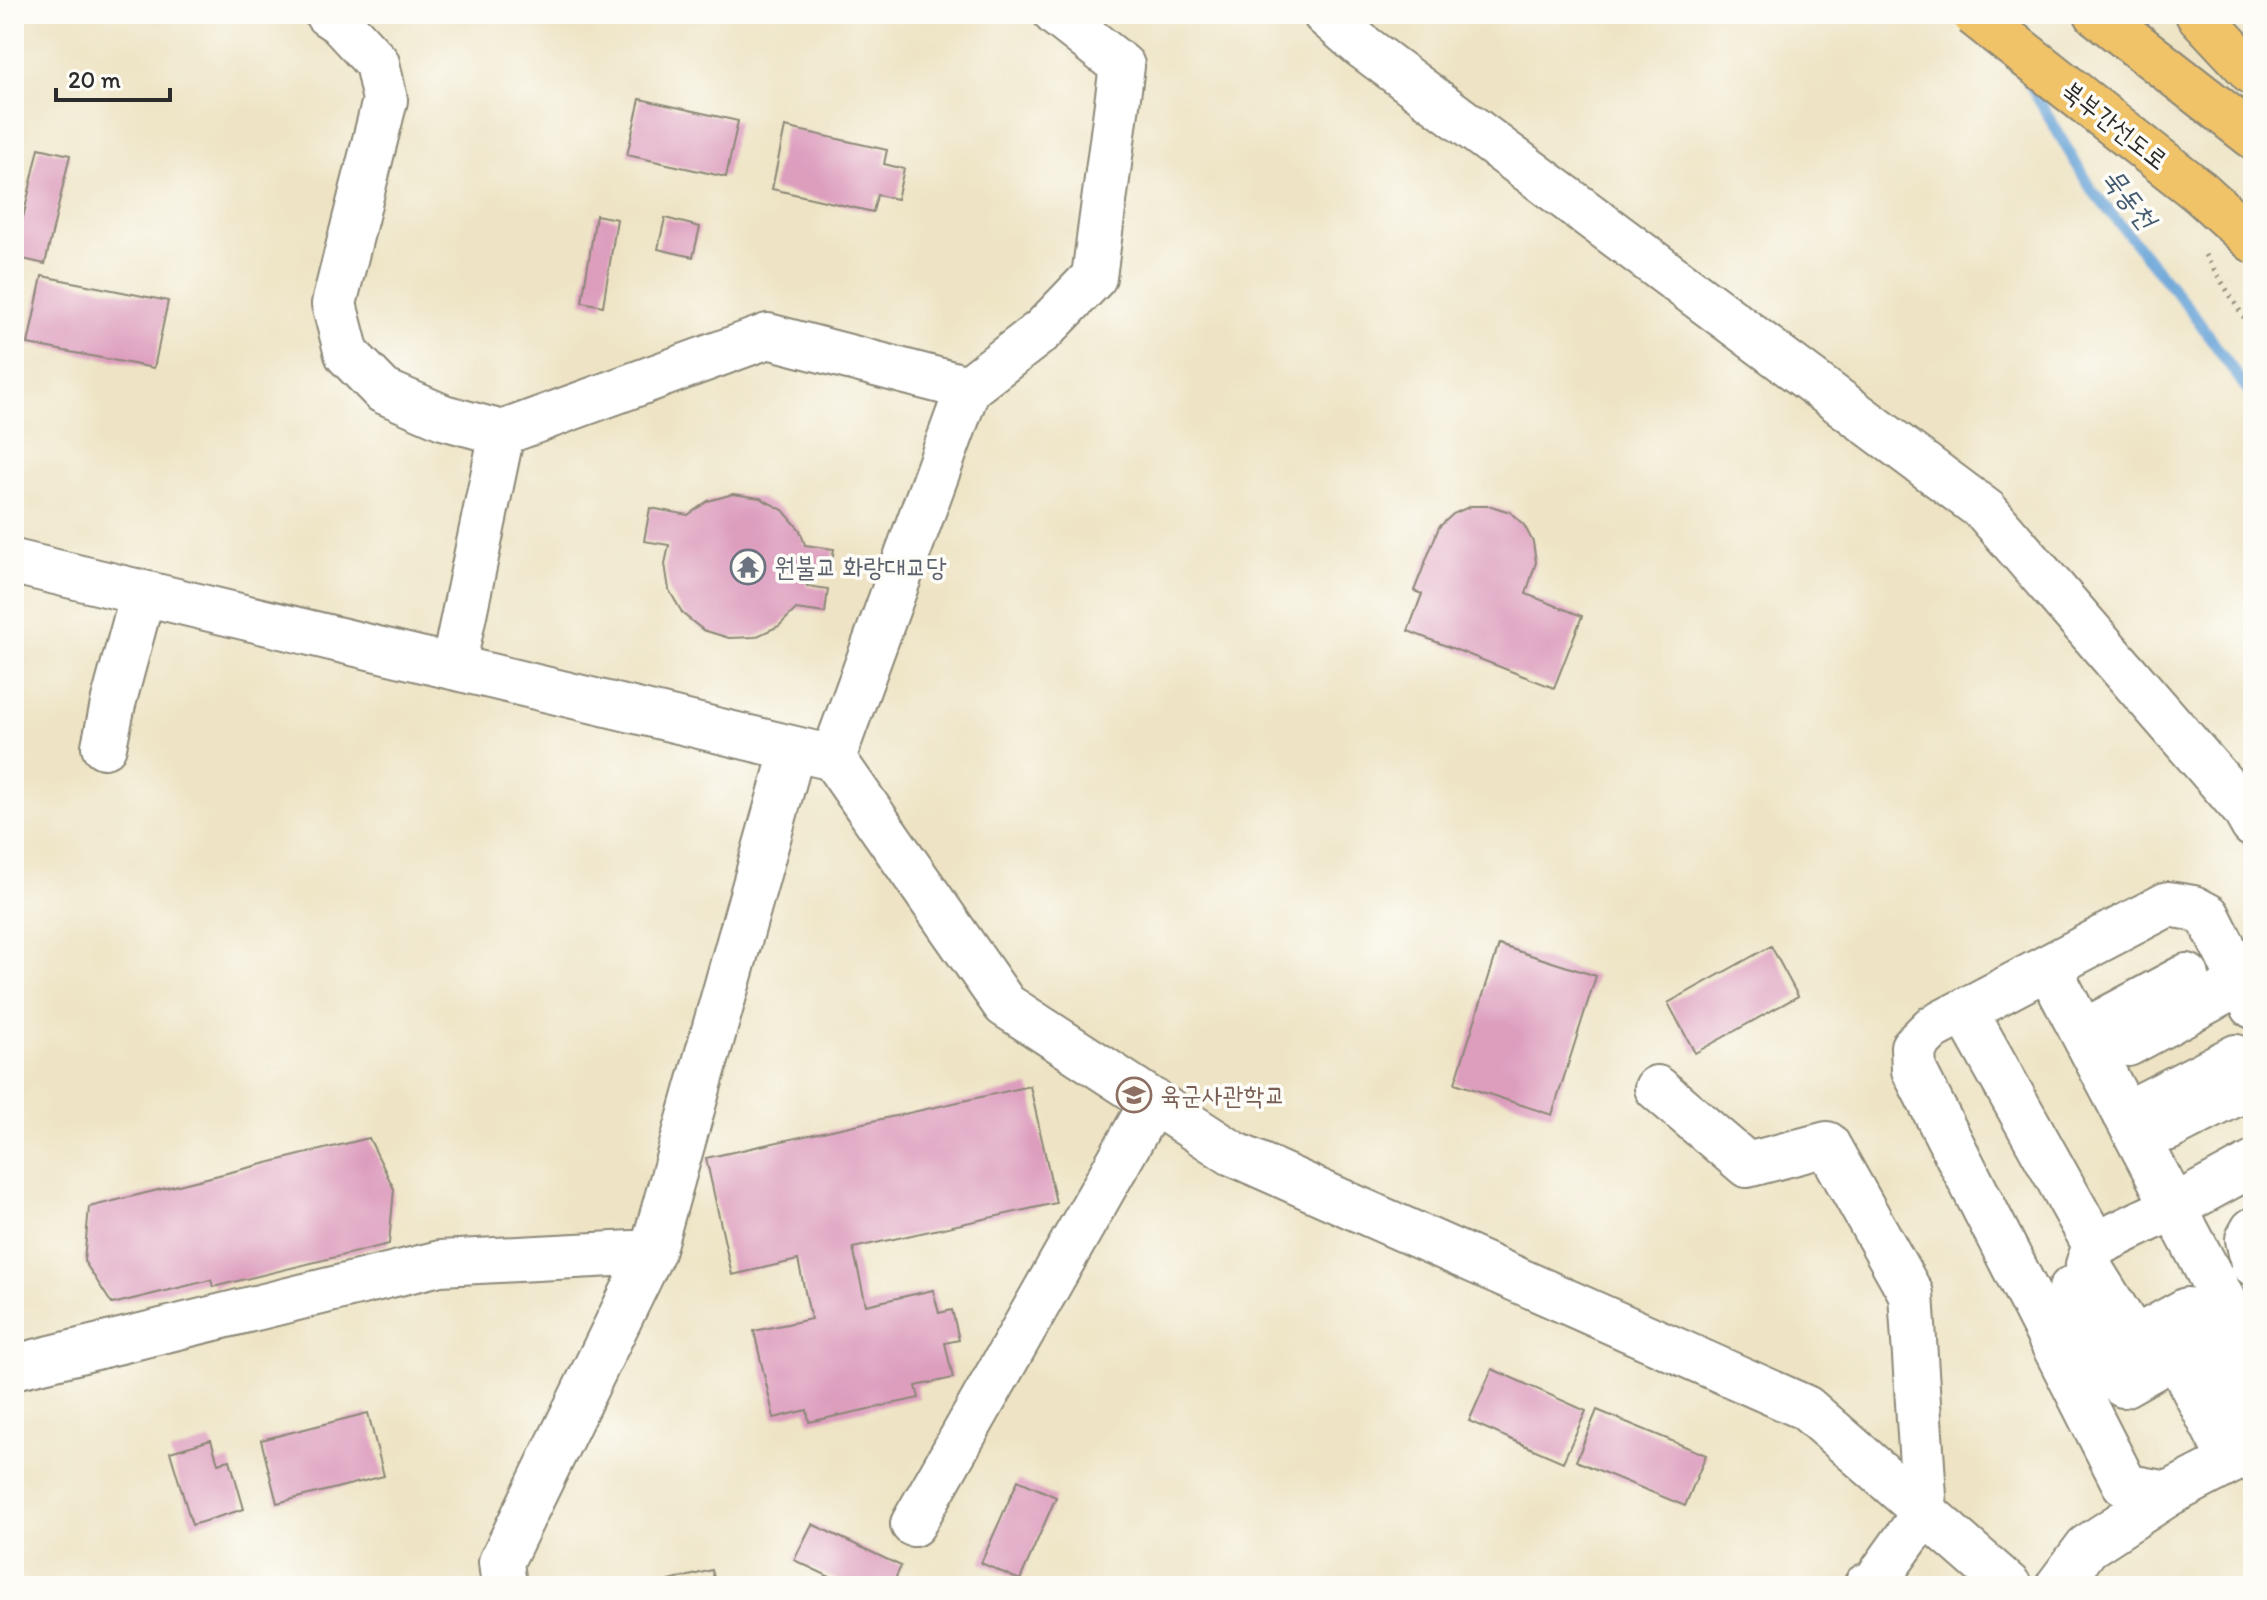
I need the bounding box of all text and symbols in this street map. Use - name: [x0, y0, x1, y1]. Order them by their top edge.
- scale bar: [56, 52, 170, 102]
- text: 20 m: [68, 65, 121, 94]
- street label: 북부간선도로: [2056, 74, 2174, 176]
- water label: 묵동천: [2096, 161, 2166, 237]
- temple icon: 원불교 화랑대교당: [729, 548, 767, 586]
- place label: 원불교 화랑대교당: [774, 551, 947, 583]
- school or university icon: 육군사관학교: [1115, 1076, 1153, 1114]
- place label: 육군사관학교: [1160, 1079, 1286, 1111]

